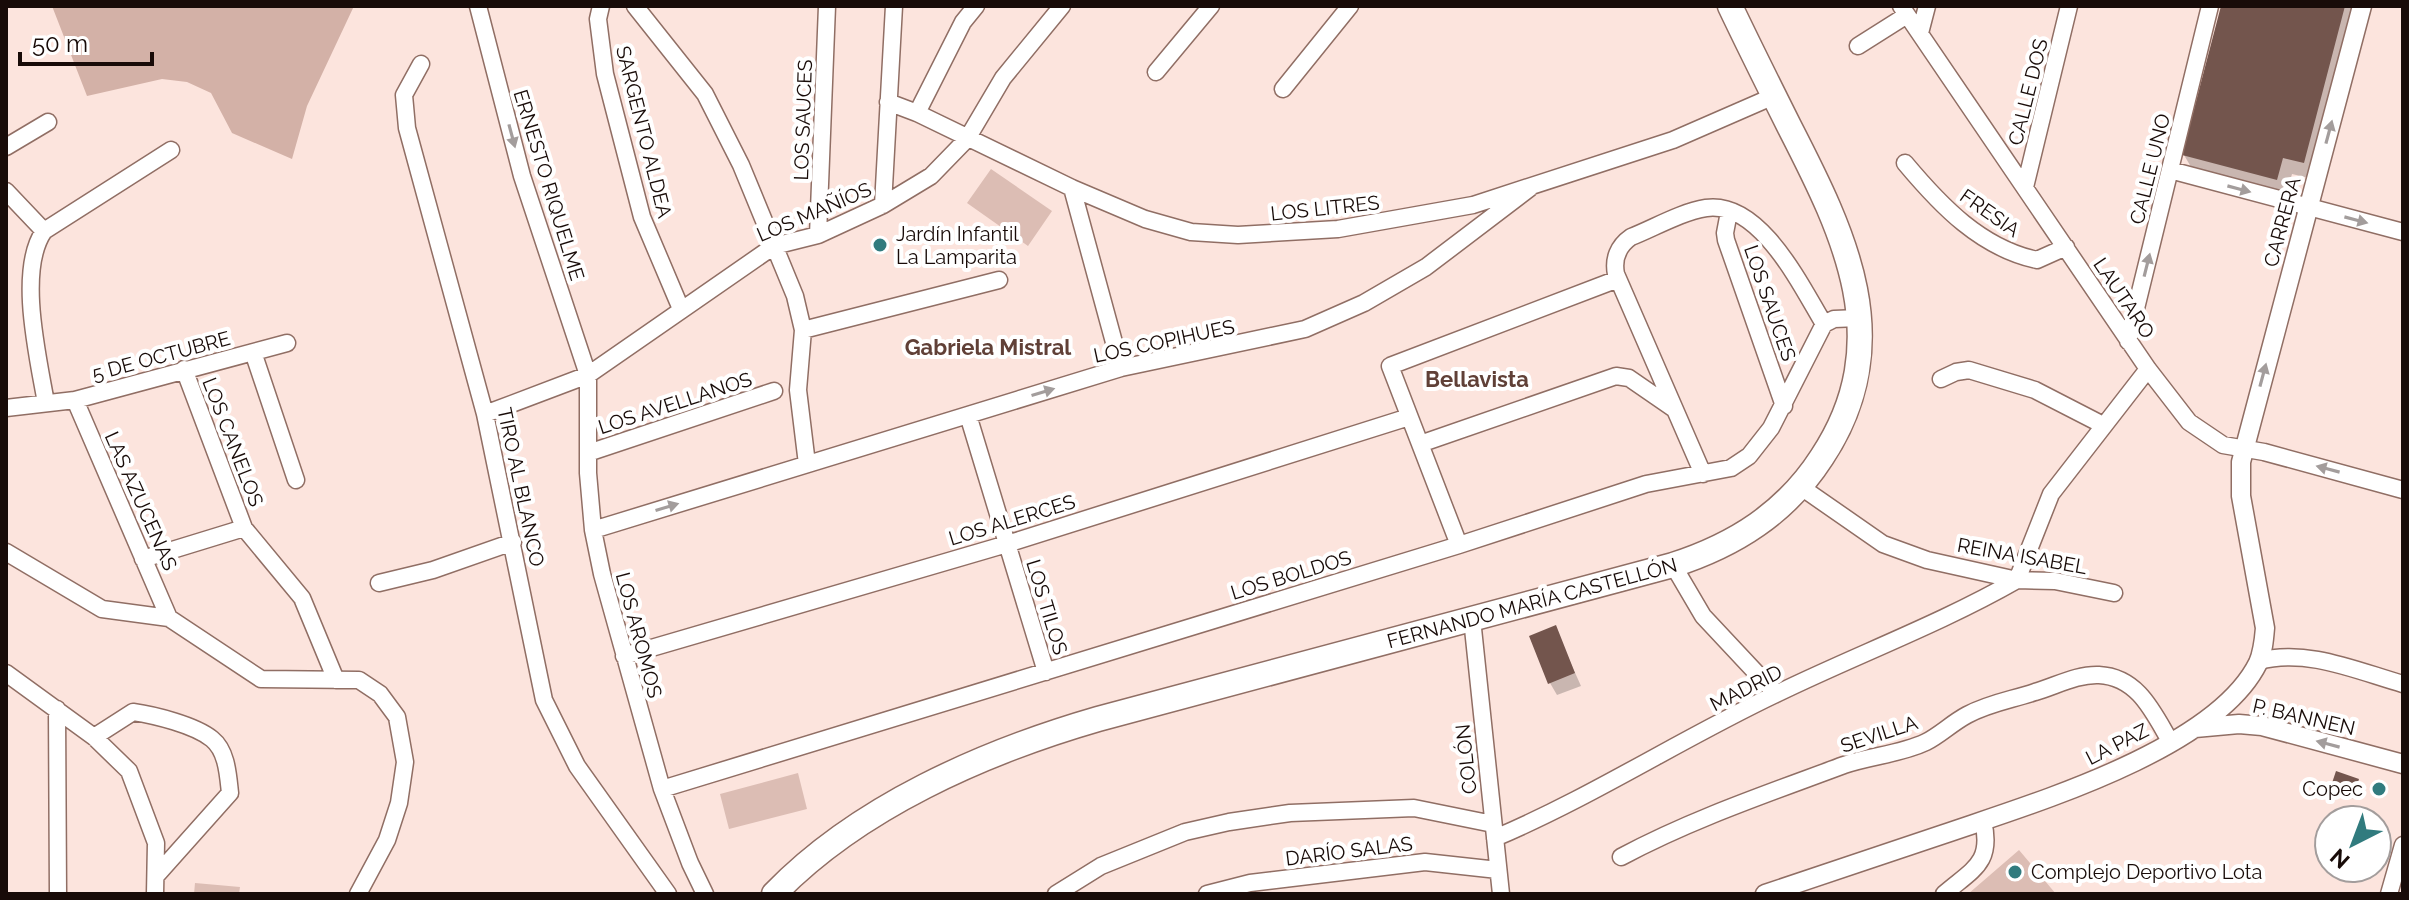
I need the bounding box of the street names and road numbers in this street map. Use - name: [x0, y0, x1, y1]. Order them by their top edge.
- street label: CALLE DOS: [2003, 36, 2053, 148]
- street label: SARGENTO ALDEA: [611, 43, 677, 221]
- street label: LOS SAUCES: [789, 59, 817, 181]
- street label: ERNESTO RIQUELME: [509, 87, 589, 283]
- street label: CALLE UNO: [2125, 111, 2175, 227]
- street label: CARRERA: [2259, 174, 2306, 269]
- street label: LOS MAÑÍOS: [753, 177, 875, 247]
- street label: FRESIA: [1955, 184, 2025, 242]
- street label: LOS LITRES: [1269, 190, 1381, 226]
- street label: LOS SAUCES: [1739, 242, 1801, 364]
- street label: LAUTARO: [2088, 253, 2160, 343]
- street label: LOS COPIHUES: [1091, 314, 1237, 368]
- street label: 5 DE OCTUBRE: [89, 326, 233, 386]
- street label: LOS AVELLANOS: [595, 367, 755, 439]
- street label: LOS CANELOS: [197, 374, 269, 510]
- street label: TIRO AL BLANCO: [492, 405, 550, 569]
- street label: LAS AZUCENAS: [100, 428, 182, 574]
- street label: LOS ALERCES: [946, 489, 1078, 551]
- street label: REINA ISABEL: [1955, 533, 2089, 579]
- street label: LOS BOLDOS: [1228, 545, 1354, 605]
- street label: FERNANDO MARÍA CASTELLÓN: [1384, 553, 1680, 653]
- street label: LOS TILOS: [1021, 557, 1073, 657]
- street label: LOS AROMOS: [611, 570, 667, 700]
- street label: MADRID: [1706, 660, 1786, 716]
- street label: P. BANNEN: [2250, 694, 2358, 740]
- street label: SEVILLA: [1837, 710, 1921, 758]
- street label: LA PAZ: [2082, 718, 2152, 770]
- street label: COLÓN: [1450, 723, 1482, 795]
- street label: DARÍO SALAS: [1284, 831, 1414, 871]

